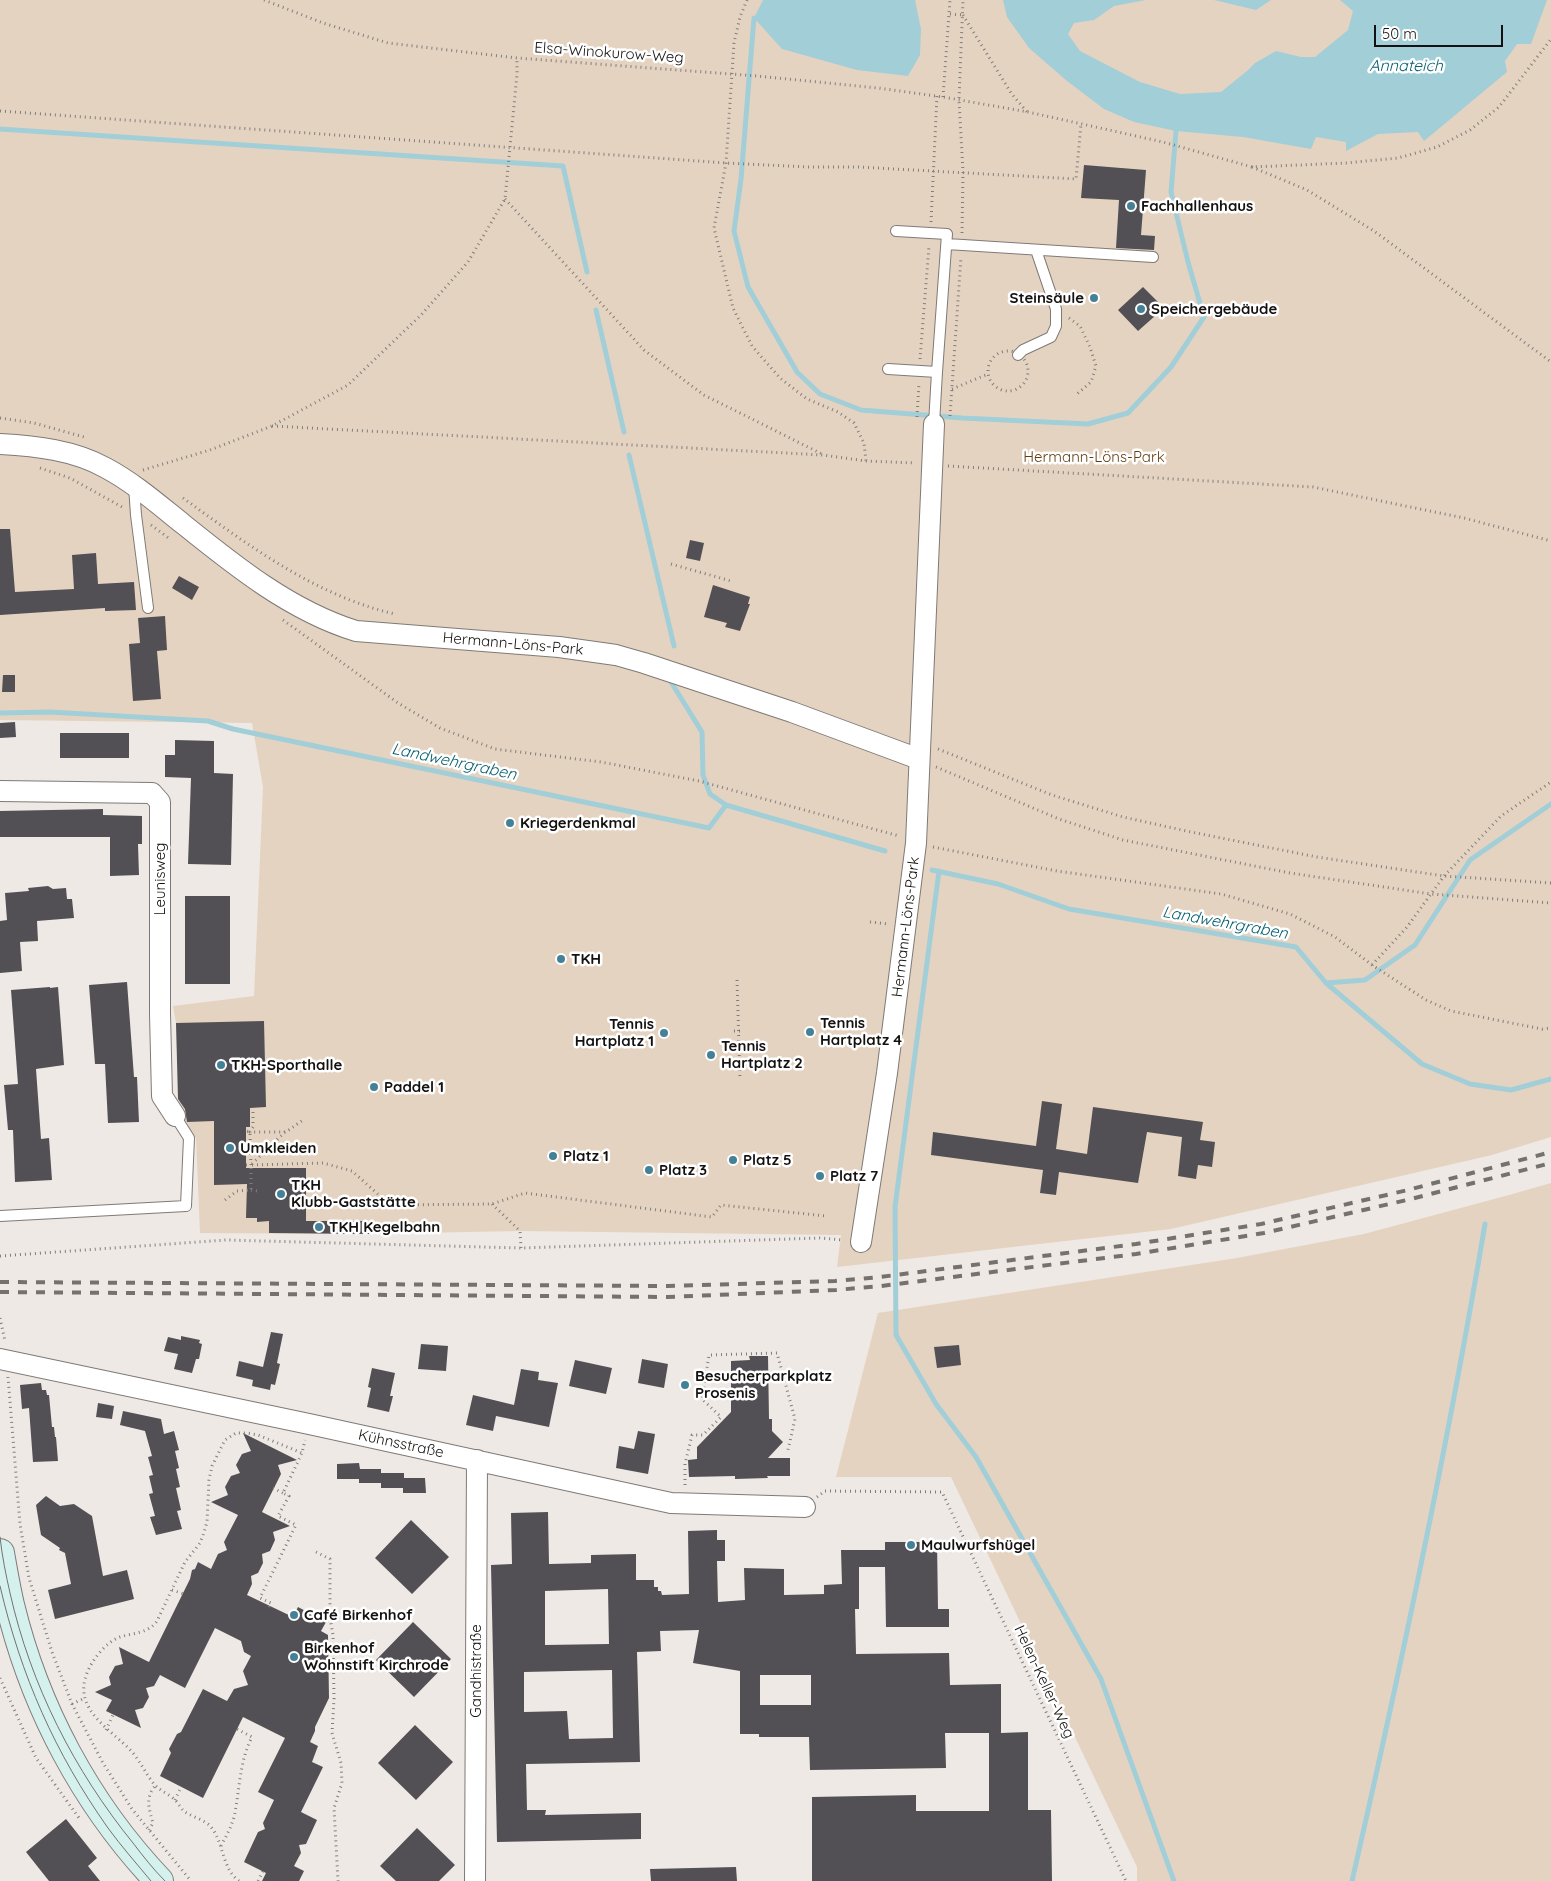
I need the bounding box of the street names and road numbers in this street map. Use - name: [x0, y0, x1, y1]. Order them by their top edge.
- street label: Elsa-Winokurow-Weg: [534, 39, 684, 67]
- street label: Hermann-Löns-Park: [442, 629, 584, 659]
- street label: Leunisweg: [151, 843, 169, 915]
- street label: Hermann-Löns-Park: [888, 856, 924, 998]
- street label: Kühnsstraße: [357, 1426, 445, 1462]
- street label: Helen-Keller-Weg: [1010, 1623, 1078, 1741]
- street label: Gandhistraße: [467, 1624, 485, 1718]

